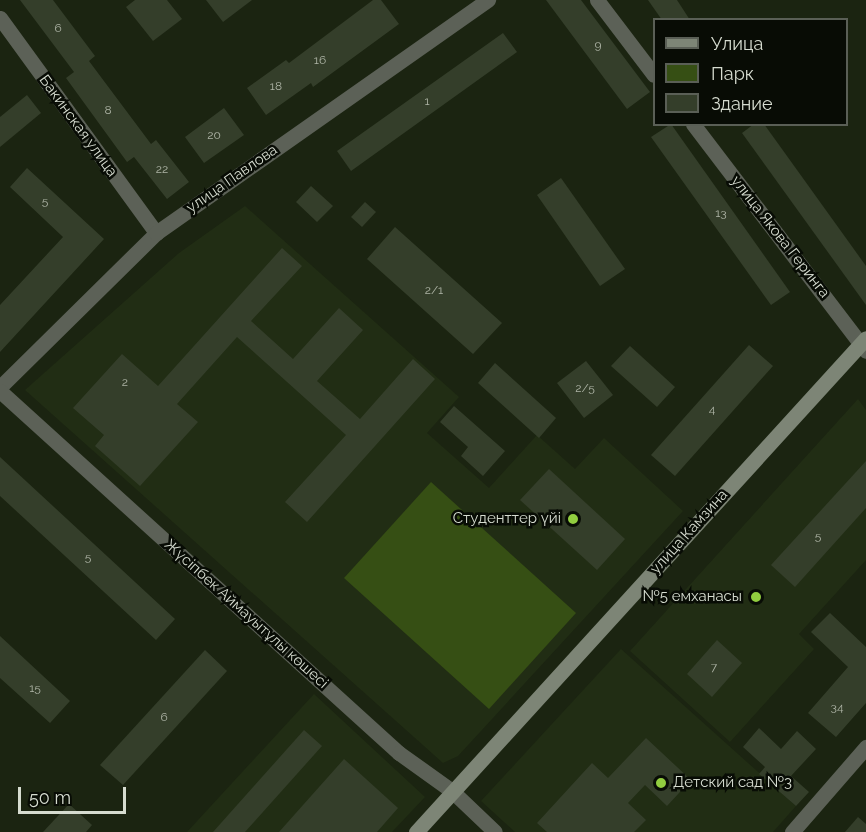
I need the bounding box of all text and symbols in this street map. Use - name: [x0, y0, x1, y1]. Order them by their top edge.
- legend: [653, 18, 848, 126]
- house number: 6: [54, 22, 62, 36]
- text: Улица: [711, 33, 763, 54]
- house number: 9: [594, 39, 602, 53]
- house number: 16: [314, 54, 326, 68]
- text: Парк: [711, 63, 754, 84]
- street label: Бакинская улица: [35, 72, 121, 180]
- house number: 18: [270, 80, 282, 94]
- text: Здание: [711, 93, 773, 114]
- house number: 1: [424, 95, 430, 109]
- house number: 8: [104, 104, 112, 118]
- house number: 20: [207, 129, 221, 143]
- street label: улица Павлова: [183, 141, 281, 217]
- house number: 22: [156, 163, 168, 177]
- street label: улица Якова Геринга: [727, 172, 833, 302]
- house number: 5: [42, 195, 48, 209]
- house number: 13: [715, 207, 727, 221]
- house number: 2/1: [425, 284, 443, 298]
- house number: 2: [122, 376, 128, 390]
- house number: 2/5: [575, 382, 595, 396]
- house number: 4: [709, 403, 715, 417]
- street label: улица Камзина: [646, 486, 732, 578]
- place label: Студенттер үйі: [453, 510, 561, 528]
- marker: Студенттер үйі: [566, 512, 580, 526]
- house number: 5: [815, 530, 821, 544]
- street label: Жүсіпбек Аймауытұлы көшесі: [160, 536, 332, 692]
- house number: 5: [85, 551, 91, 565]
- place label: №5 емханасы: [643, 588, 742, 606]
- marker: №5 емханасы: [747, 588, 765, 606]
- house number: 7: [711, 661, 717, 675]
- house number: 15: [29, 682, 41, 696]
- house number: 34: [831, 701, 843, 715]
- house number: 6: [160, 711, 168, 725]
- place label: Детский сад №3: [673, 774, 792, 792]
- scale bar: [21, 775, 129, 813]
- marker: Детский сад №3: [654, 776, 668, 790]
- text: 50 m: [29, 787, 71, 808]

